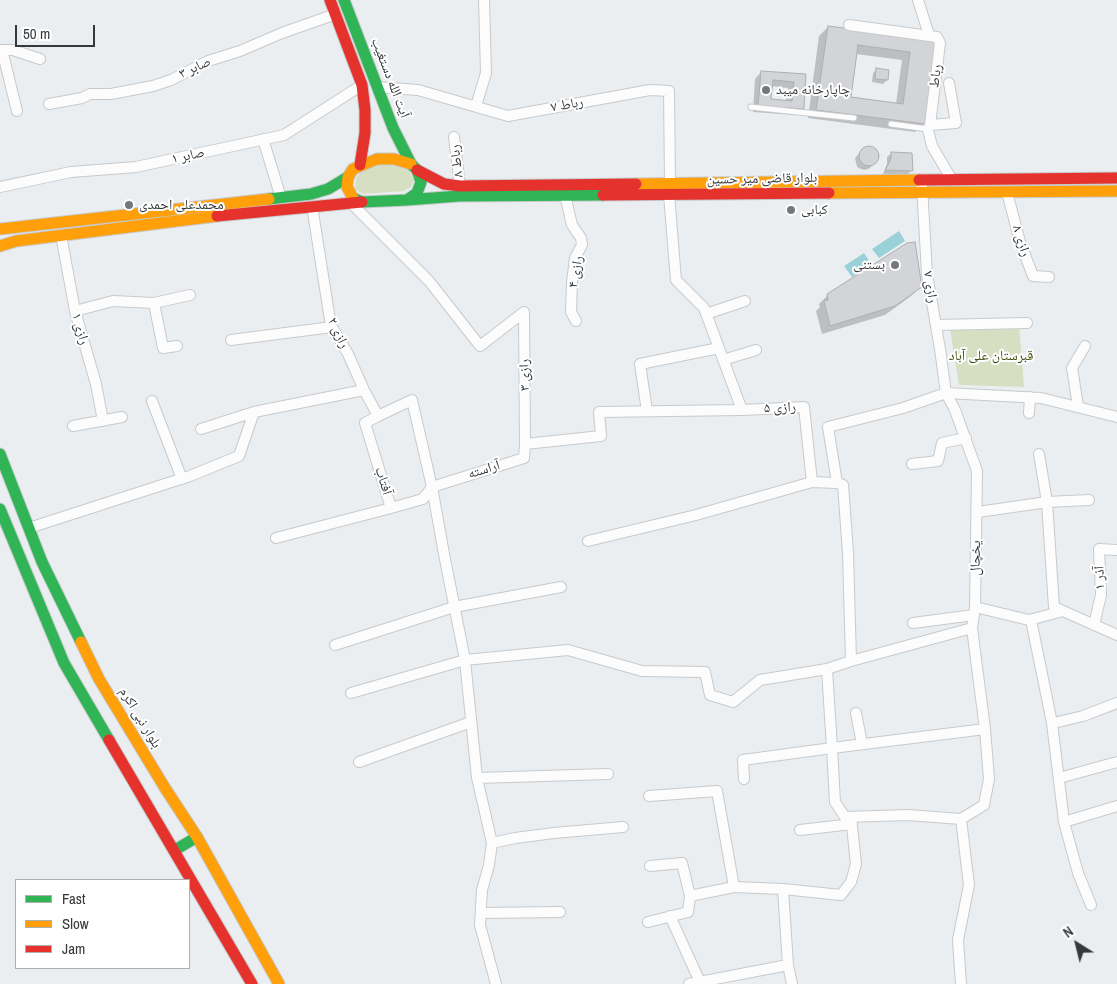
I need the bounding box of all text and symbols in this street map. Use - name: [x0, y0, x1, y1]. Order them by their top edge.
- scale bar: [18, 15, 98, 47]
- text: 50 m: [23, 23, 50, 44]
- street label: آیت الله دستغیب: [367, 36, 413, 120]
- street label: صابر ۳: [176, 53, 214, 83]
- street label: رباط: [926, 63, 946, 89]
- place label: چاپارخانه میبد: [776, 82, 850, 98]
- marker: چاپارخانه میبد: [760, 84, 772, 96]
- street label: رباط ۷: [549, 94, 585, 116]
- street label: صابر ۱: [170, 144, 206, 168]
- street label: رباط ۸: [447, 144, 467, 178]
- street label: بلوار قاضی میر حسین: [707, 170, 817, 188]
- place label: محمدعلی احمدی: [139, 197, 224, 213]
- marker: محمدعلی احمدی: [123, 199, 135, 211]
- place label: کبابی: [801, 202, 828, 218]
- marker: کبابی: [785, 204, 797, 216]
- street label: رازی ۸: [1008, 223, 1034, 259]
- street label: رازی ۴: [565, 255, 587, 289]
- place label: بستنی: [853, 257, 885, 273]
- marker: بستنی: [889, 259, 901, 271]
- street label: رازی ۷: [919, 270, 941, 304]
- street label: رازی ۱: [67, 311, 93, 347]
- street label: رازی ۲: [324, 315, 352, 351]
- park label: قبرستان علی آباد: [949, 348, 1033, 364]
- street label: رازی ۳: [516, 359, 534, 391]
- street label: رازی ۵: [764, 399, 796, 417]
- street label: آراسته: [466, 457, 502, 483]
- street label: آفتاب: [371, 465, 395, 497]
- street label: یخچال: [967, 540, 985, 576]
- street label: آذر ۱: [1091, 566, 1109, 590]
- street label: بلوار نبی اکرم: [115, 684, 165, 752]
- legend: [15, 879, 190, 969]
- text: Fast: [62, 888, 85, 909]
- text: Slow: [62, 913, 89, 934]
- north arrow: [1052, 919, 1102, 969]
- text: N: [1060, 922, 1077, 942]
- text: Jam: [62, 938, 85, 959]

